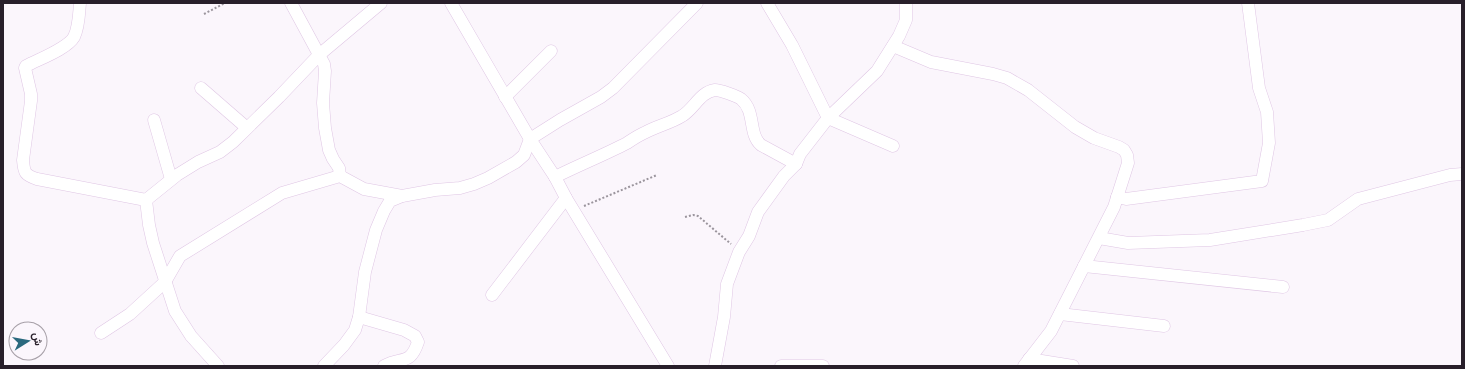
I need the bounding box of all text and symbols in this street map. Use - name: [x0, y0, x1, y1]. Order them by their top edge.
- north arrow: [8, 321, 48, 361]
- text: ش: [30, 331, 45, 347]

